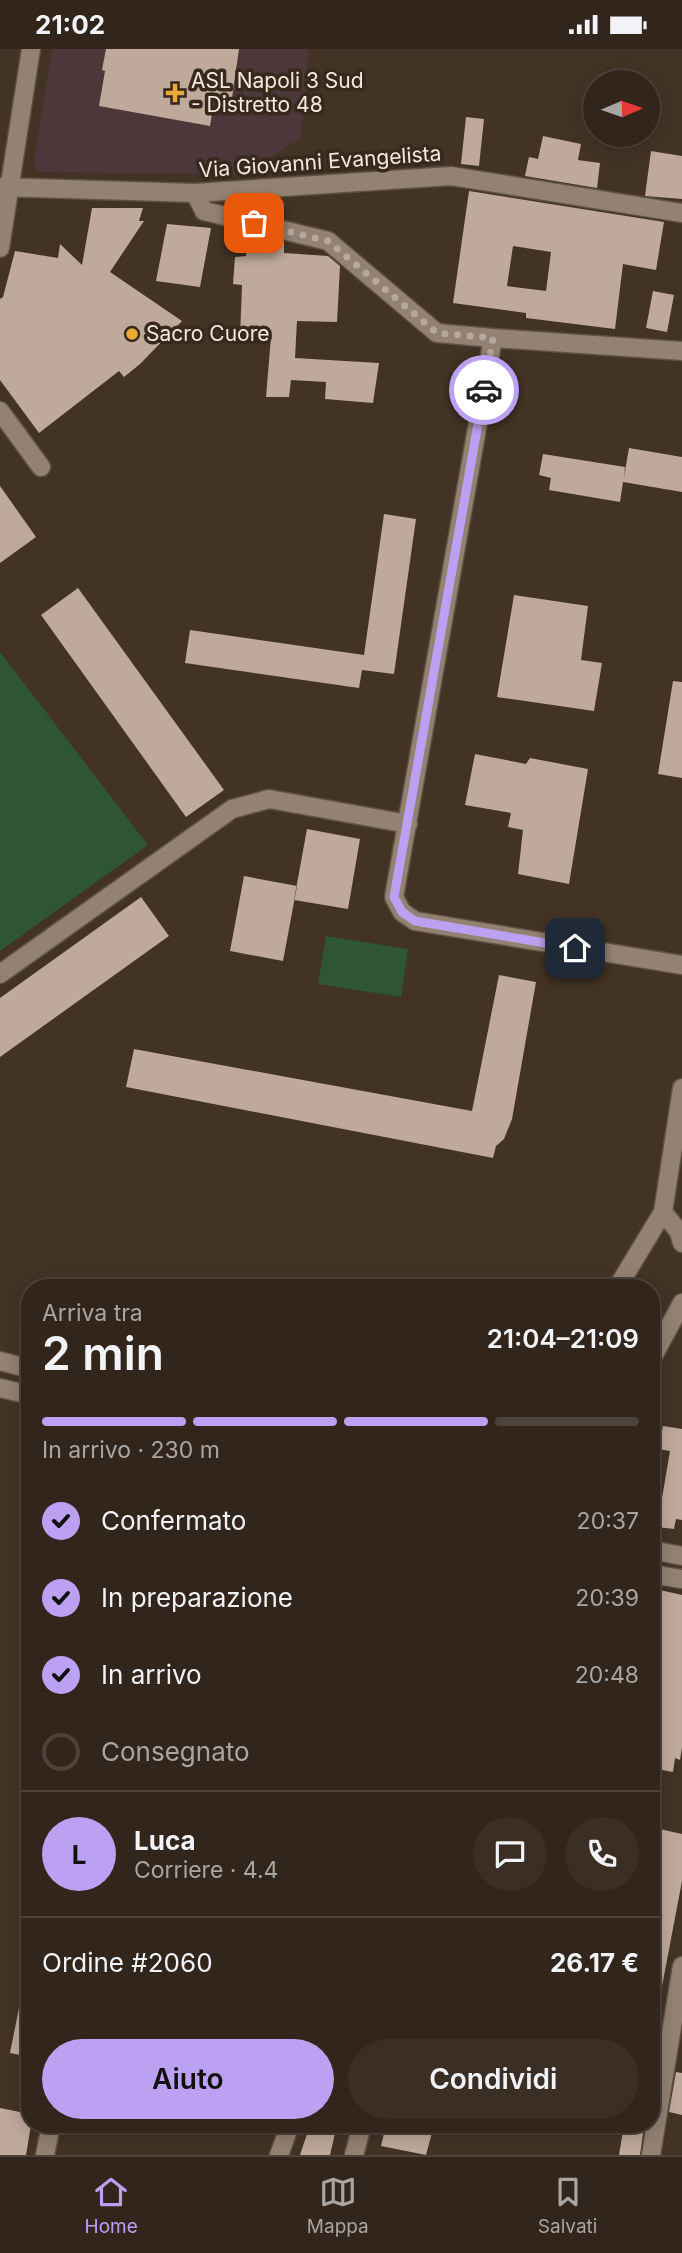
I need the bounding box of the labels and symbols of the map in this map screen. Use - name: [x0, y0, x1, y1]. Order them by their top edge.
- place label: ASL Napoli 3 Sud - Distretto 48: [191, 68, 364, 117]
- north arrow: [583, 70, 660, 147]
- marker: ASL Napoli 3 Sud - Distretto 48: [165, 83, 185, 103]
- street label: Via Giovanni Evangelista: [198, 141, 442, 182]
- pin: [224, 193, 284, 253]
- place label: Sacro Cuore: [146, 321, 269, 346]
- marker: Sacro Cuore: [124, 326, 140, 342]
- courier: [449, 355, 519, 425]
- pin: [545, 918, 605, 978]

